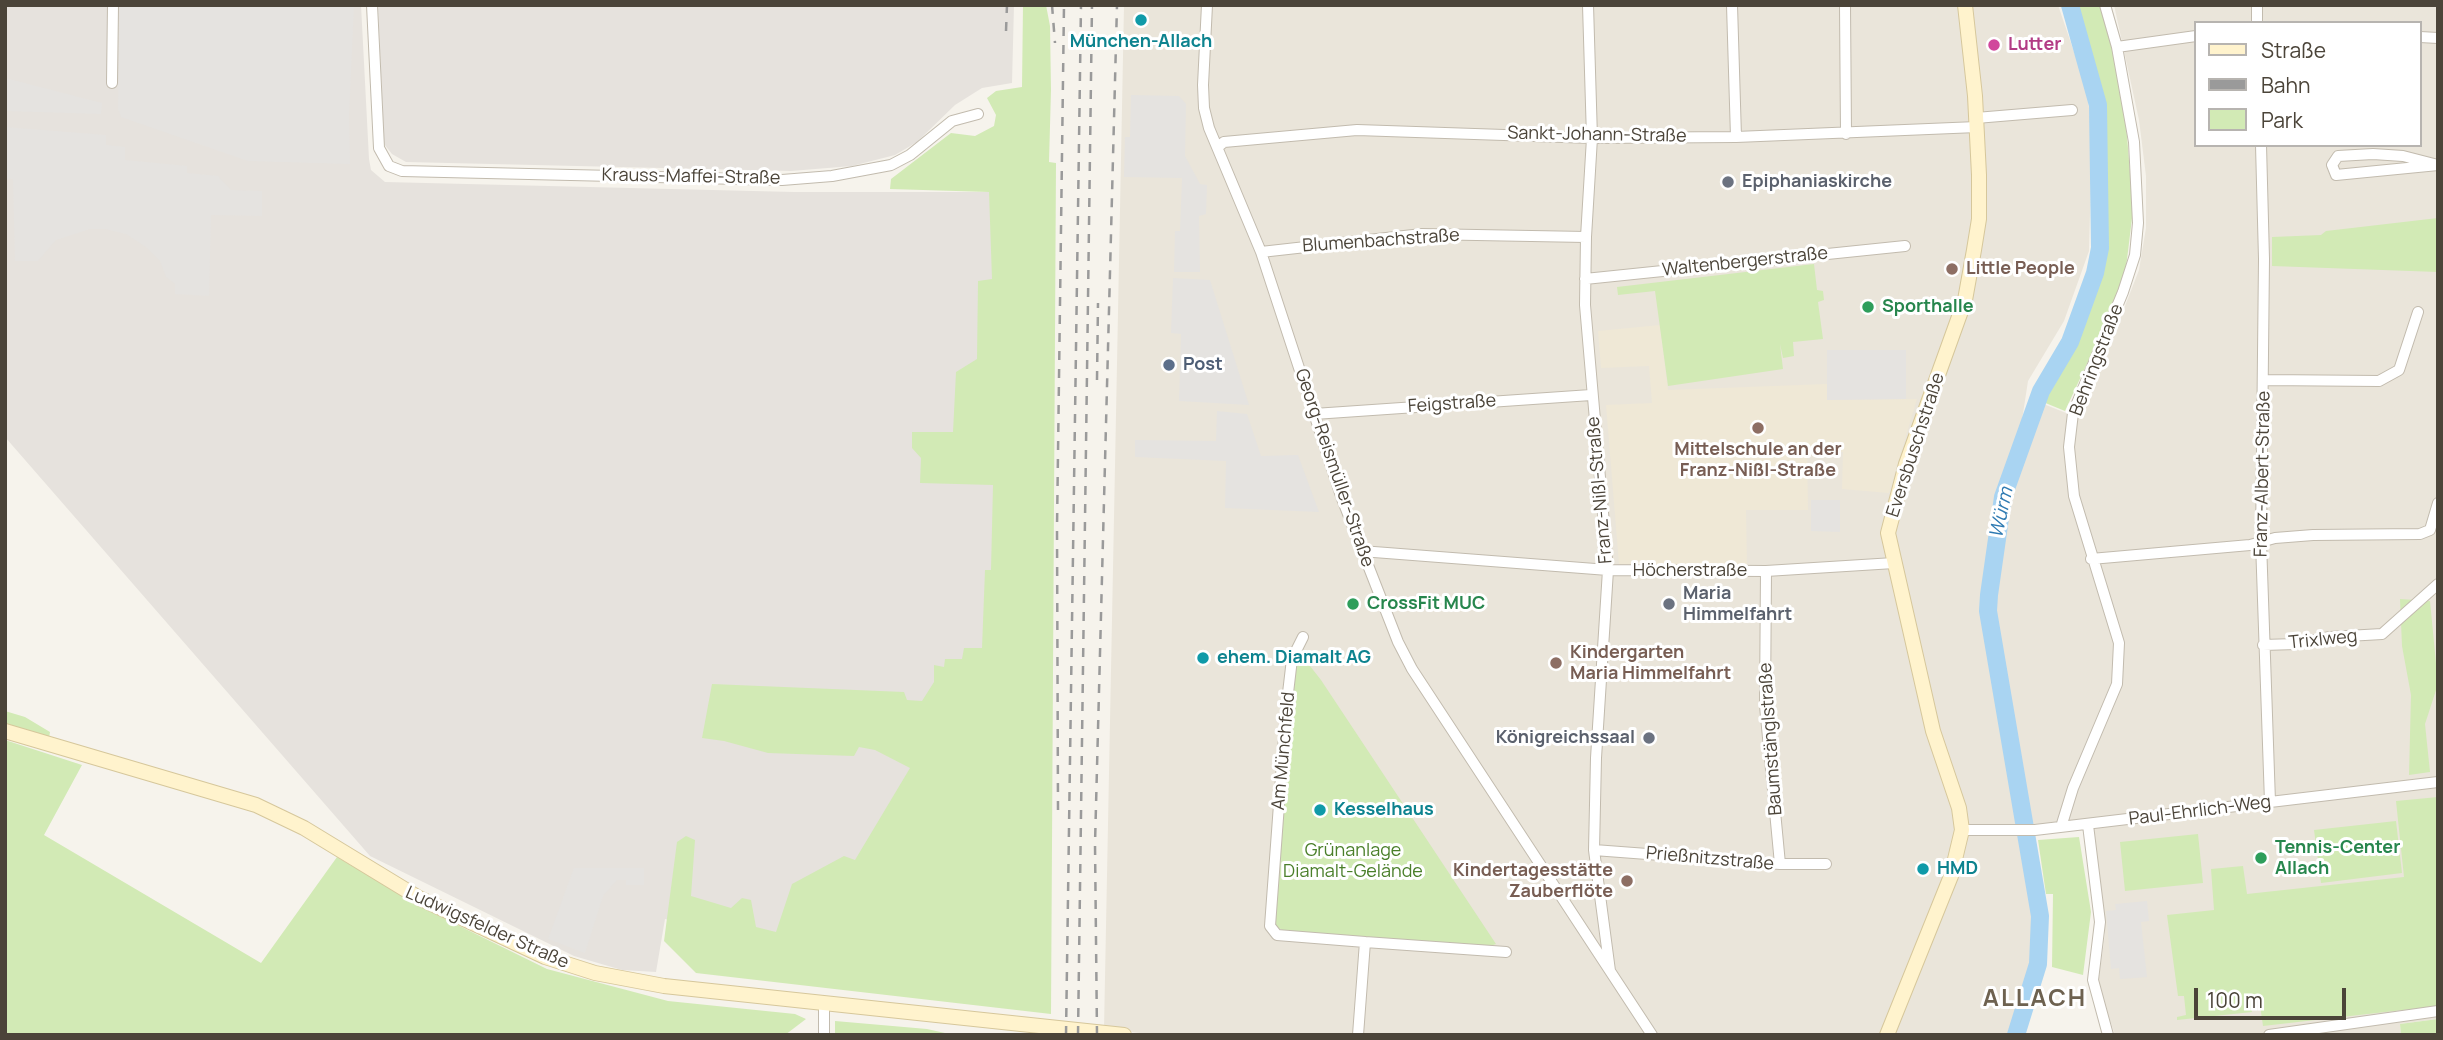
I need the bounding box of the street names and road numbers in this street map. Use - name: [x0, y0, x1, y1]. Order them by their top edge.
- street label: Sankt-Johann-Straße: [1507, 123, 1687, 147]
- street label: Krauss-Maffei-Straße: [601, 165, 781, 189]
- street label: Blumenbachstraße: [1302, 225, 1460, 257]
- street label: Waltenbergerstraße: [1661, 243, 1829, 281]
- street label: Behringstraße: [2066, 301, 2128, 419]
- street label: Georg-Reismüller-Straße: [1290, 366, 1378, 570]
- street label: Eversbuschstraße: [1882, 370, 1950, 520]
- street label: Feigstraße: [1407, 390, 1497, 418]
- street label: Franz-Albert-Straße: [2251, 391, 2275, 557]
- street label: Franz-Nißl-Straße: [1583, 415, 1617, 565]
- street label: Höcherstraße: [1633, 560, 1747, 582]
- street label: Trixlweg: [2288, 626, 2358, 654]
- street label: Baumstänglstraße: [1755, 662, 1787, 816]
- street label: Am Münchfeld: [1268, 691, 1300, 811]
- street label: Paul-Ehrlich-Weg: [2128, 792, 2272, 830]
- street label: Prießnitzstraße: [1645, 843, 1775, 875]
- street label: Ludwigsfelder Straße: [402, 882, 572, 974]

